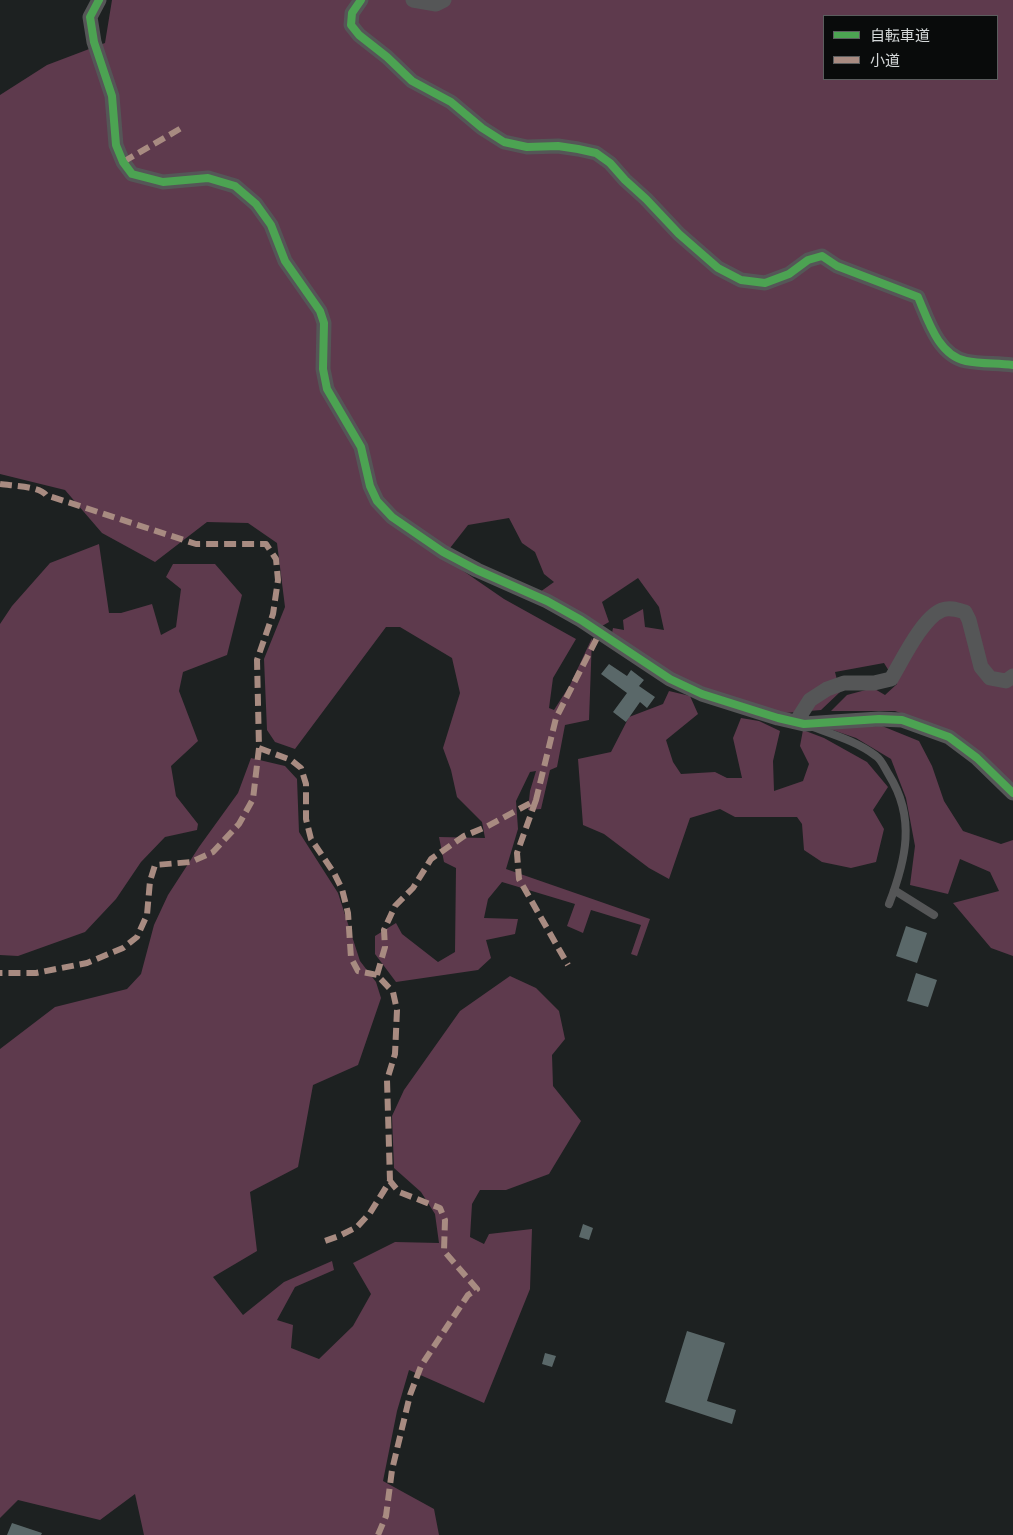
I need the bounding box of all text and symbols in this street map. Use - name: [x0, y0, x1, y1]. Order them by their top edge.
- legend: [823, 15, 998, 80]
- text: 自転車道: [870, 27, 930, 45]
- text: 小道: [870, 52, 900, 70]

